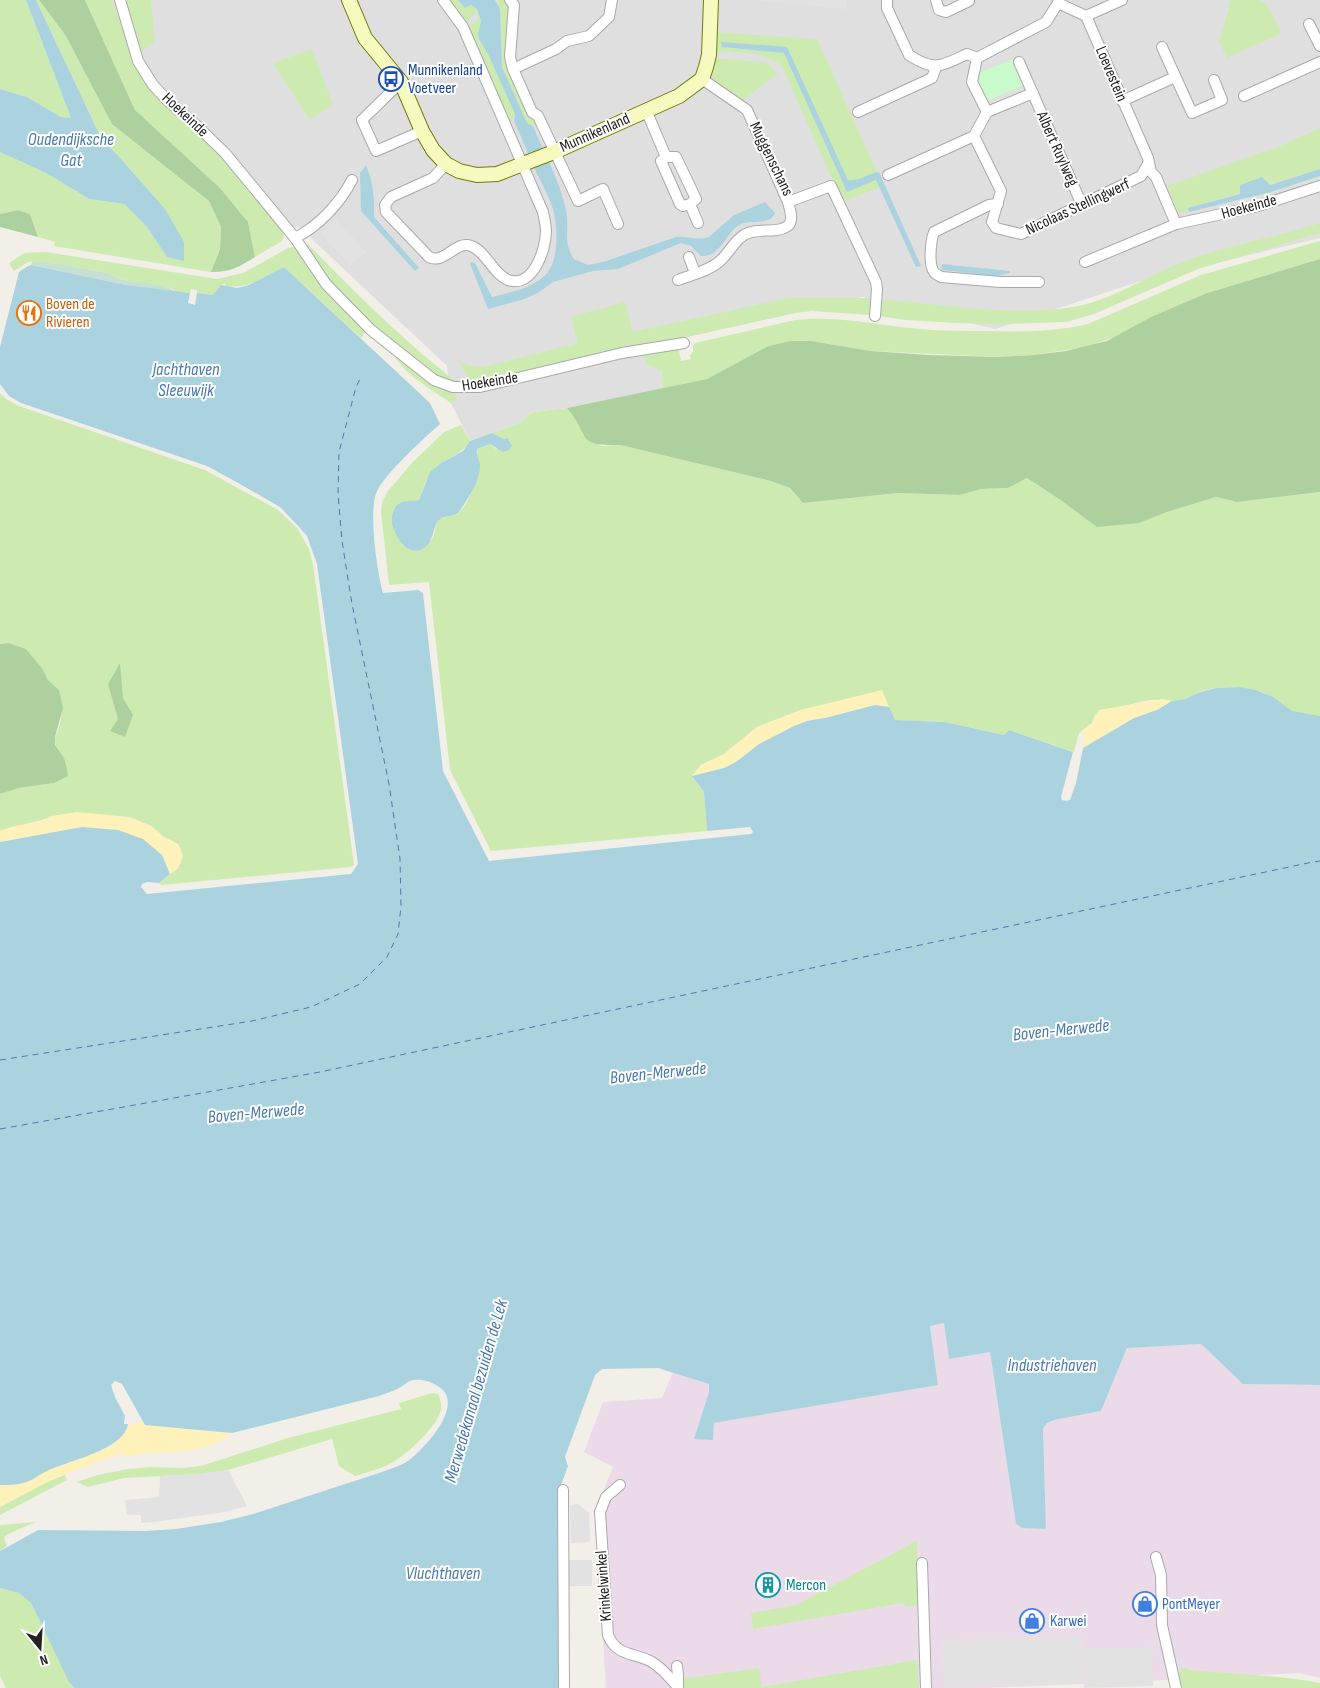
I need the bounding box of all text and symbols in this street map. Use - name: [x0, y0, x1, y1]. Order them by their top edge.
- street label: Loevestein: [1091, 44, 1131, 104]
- place label: Munnikenland Voetveer: [408, 61, 483, 98]
- bus stop icon: Munnikenland Voetveer: [378, 66, 404, 92]
- street label: Hoekeinde: [158, 89, 212, 141]
- street label: Albert Ruylweg: [1032, 108, 1082, 190]
- street label: Munnikenland: [557, 109, 633, 157]
- street label: Muggenschans: [745, 119, 797, 199]
- water label: Oudendijksche Gat: [28, 129, 114, 171]
- street label: Nicolaas Stellingwerf: [1023, 174, 1133, 239]
- street label: Hoekeinde: [1219, 191, 1279, 223]
- place label: Boven de Rivieren: [46, 295, 95, 332]
- restaurant icon: Boven de Rivieren: [16, 300, 42, 326]
- water label: Jachthaven Sleeuwijk: [152, 359, 220, 401]
- street label: Hoekeinde: [461, 368, 519, 396]
- water label: Boven-Merwede: [1012, 1015, 1110, 1045]
- water label: Boven-Merwede: [609, 1058, 707, 1088]
- water label: Boven-Merwede: [207, 1098, 305, 1128]
- water label: Merwedekanaal bezuiden de Lek: [440, 1296, 513, 1485]
- water label: Industriehaven: [1008, 1355, 1097, 1376]
- street label: Krinkelwinkel: [592, 1550, 616, 1622]
- water label: Vluchthaven: [406, 1563, 481, 1584]
- building icon: Mercon: [755, 1572, 781, 1598]
- place label: Mercon: [786, 1576, 826, 1595]
- shop icon: PontMeyer: [1132, 1591, 1158, 1617]
- place label: PontMeyer: [1162, 1595, 1221, 1614]
- shop icon: Karwei: [1019, 1608, 1045, 1634]
- place label: Karwei: [1050, 1612, 1086, 1631]
- north arrow: [15, 1623, 65, 1673]
- text: N: [38, 1651, 50, 1669]

